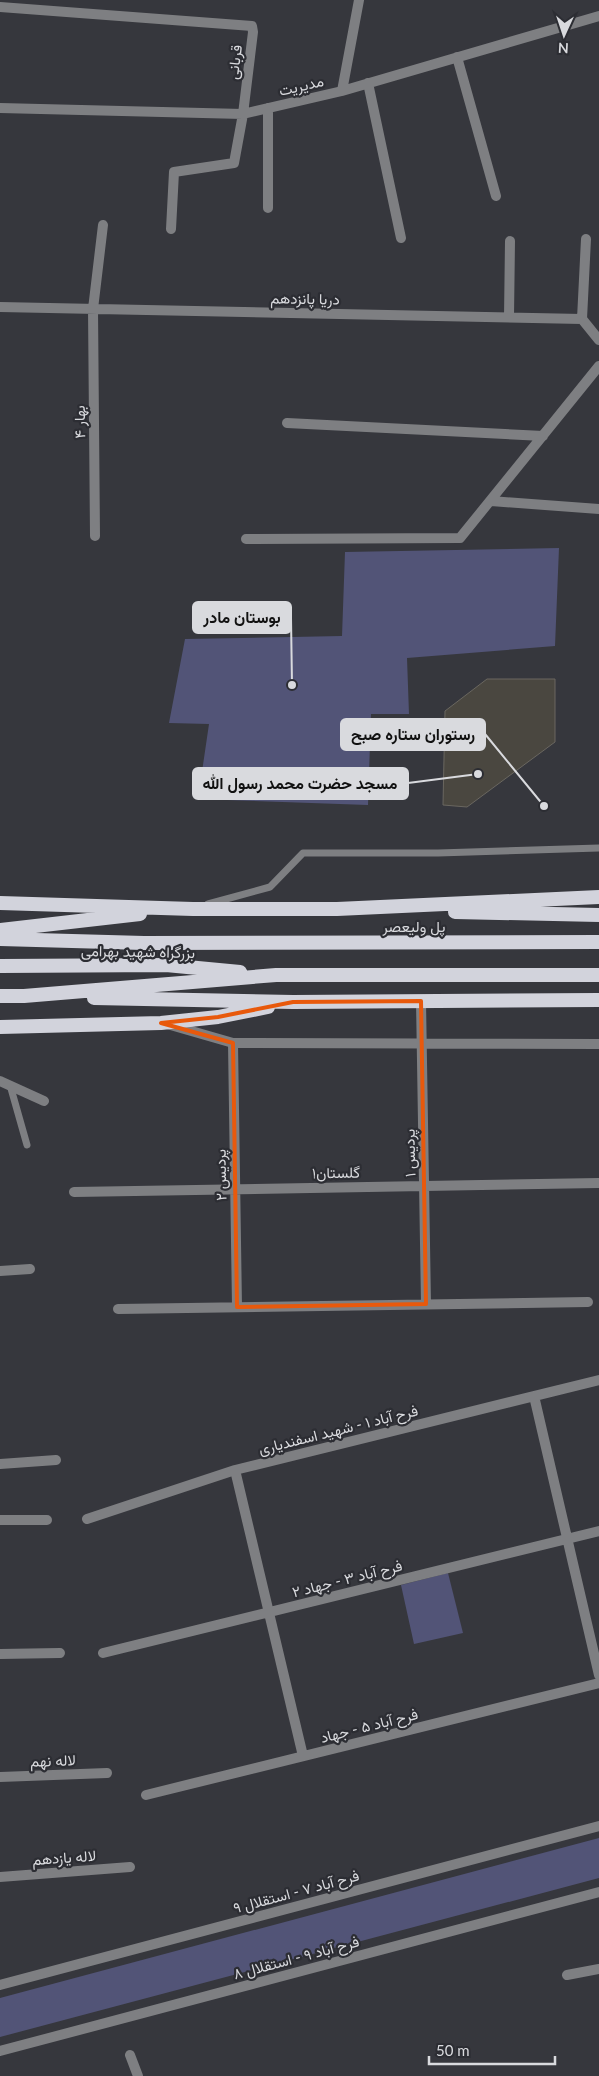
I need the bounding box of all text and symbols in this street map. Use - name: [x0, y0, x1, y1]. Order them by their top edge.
- north arrow: [539, 10, 589, 60]
- text: N: [557, 40, 569, 57]
- street label: قربانی: [223, 44, 247, 81]
- street label: مدیریت: [277, 71, 325, 100]
- street label: دریا پانزدهم: [270, 288, 340, 310]
- street label: بهار ۴: [70, 405, 89, 439]
- callout: بوستان مادر: [193, 602, 291, 633]
- text: بوستان مادر: [202, 607, 281, 628]
- callout: رستوران ستاره صبح: [341, 719, 485, 750]
- text: رستوران ستاره صبح: [351, 724, 475, 746]
- callout: مسجد حضرت محمد رسول الله: [193, 768, 408, 799]
- text: مسجد حضرت محمد رسول الله: [203, 773, 398, 794]
- street label: پل ولیعصر: [382, 917, 445, 937]
- street label: بزرگراه شهید بهرامی: [81, 941, 195, 963]
- street label: پردیس ۱: [400, 1129, 420, 1177]
- street label: پردیس ۲: [211, 1149, 231, 1201]
- street label: گلستان۱: [312, 1163, 361, 1182]
- street label: فرح آباد ۱ - شهید اسفندیاری: [256, 1400, 420, 1460]
- street label: فرح آباد ۳ - جهاد ۲: [290, 1556, 405, 1603]
- street label: فرح آباد ۵ - جهاد: [318, 1704, 421, 1749]
- street label: لاله نهم: [30, 1750, 76, 1772]
- street label: لاله یازدهم: [31, 1846, 97, 1870]
- street label: فرح آباد ۷ - استقلال ۹: [231, 1865, 362, 1919]
- street label: فرح آباد ۹ - استقلال ۸: [231, 1931, 362, 1985]
- scale bar: [429, 2034, 555, 2066]
- text: 50 m: [436, 2041, 470, 2059]

